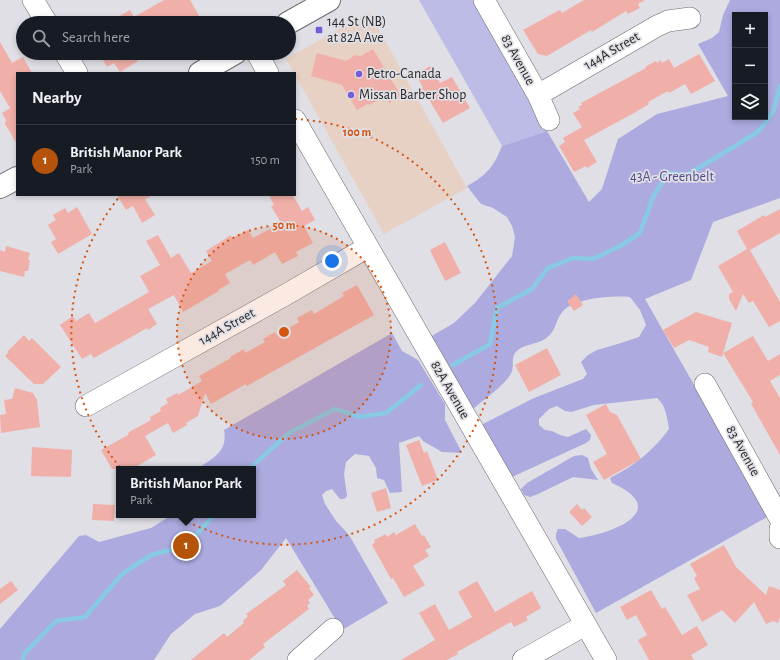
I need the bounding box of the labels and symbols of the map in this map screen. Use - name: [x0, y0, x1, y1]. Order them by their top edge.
- place label: 144 St (NB) at 82A Ave: [327, 15, 386, 45]
- marker: 144 St (NB) at 82A Ave: [314, 25, 324, 35]
- street label: 144A Street: [582, 29, 643, 72]
- street label: 83 Avenue: [498, 32, 538, 88]
- place label: Petro-Canada: [367, 67, 442, 81]
- marker: Petro-Canada: [354, 69, 364, 79]
- place label: Missan Barber Shop: [359, 88, 466, 102]
- marker: Missan Barber Shop: [346, 90, 356, 100]
- text: 100 m: [343, 126, 371, 138]
- park label: 43A - Greenbelt: [630, 170, 714, 184]
- text: 50 m: [273, 219, 296, 231]
- your location: [322, 251, 342, 271]
- street label: 144A Street: [197, 306, 258, 348]
- centre of rings: [277, 325, 291, 339]
- street label: 82A Avenue: [428, 359, 472, 421]
- street label: 83 Avenue: [723, 423, 763, 479]
- pin: 1: [173, 531, 199, 561]

